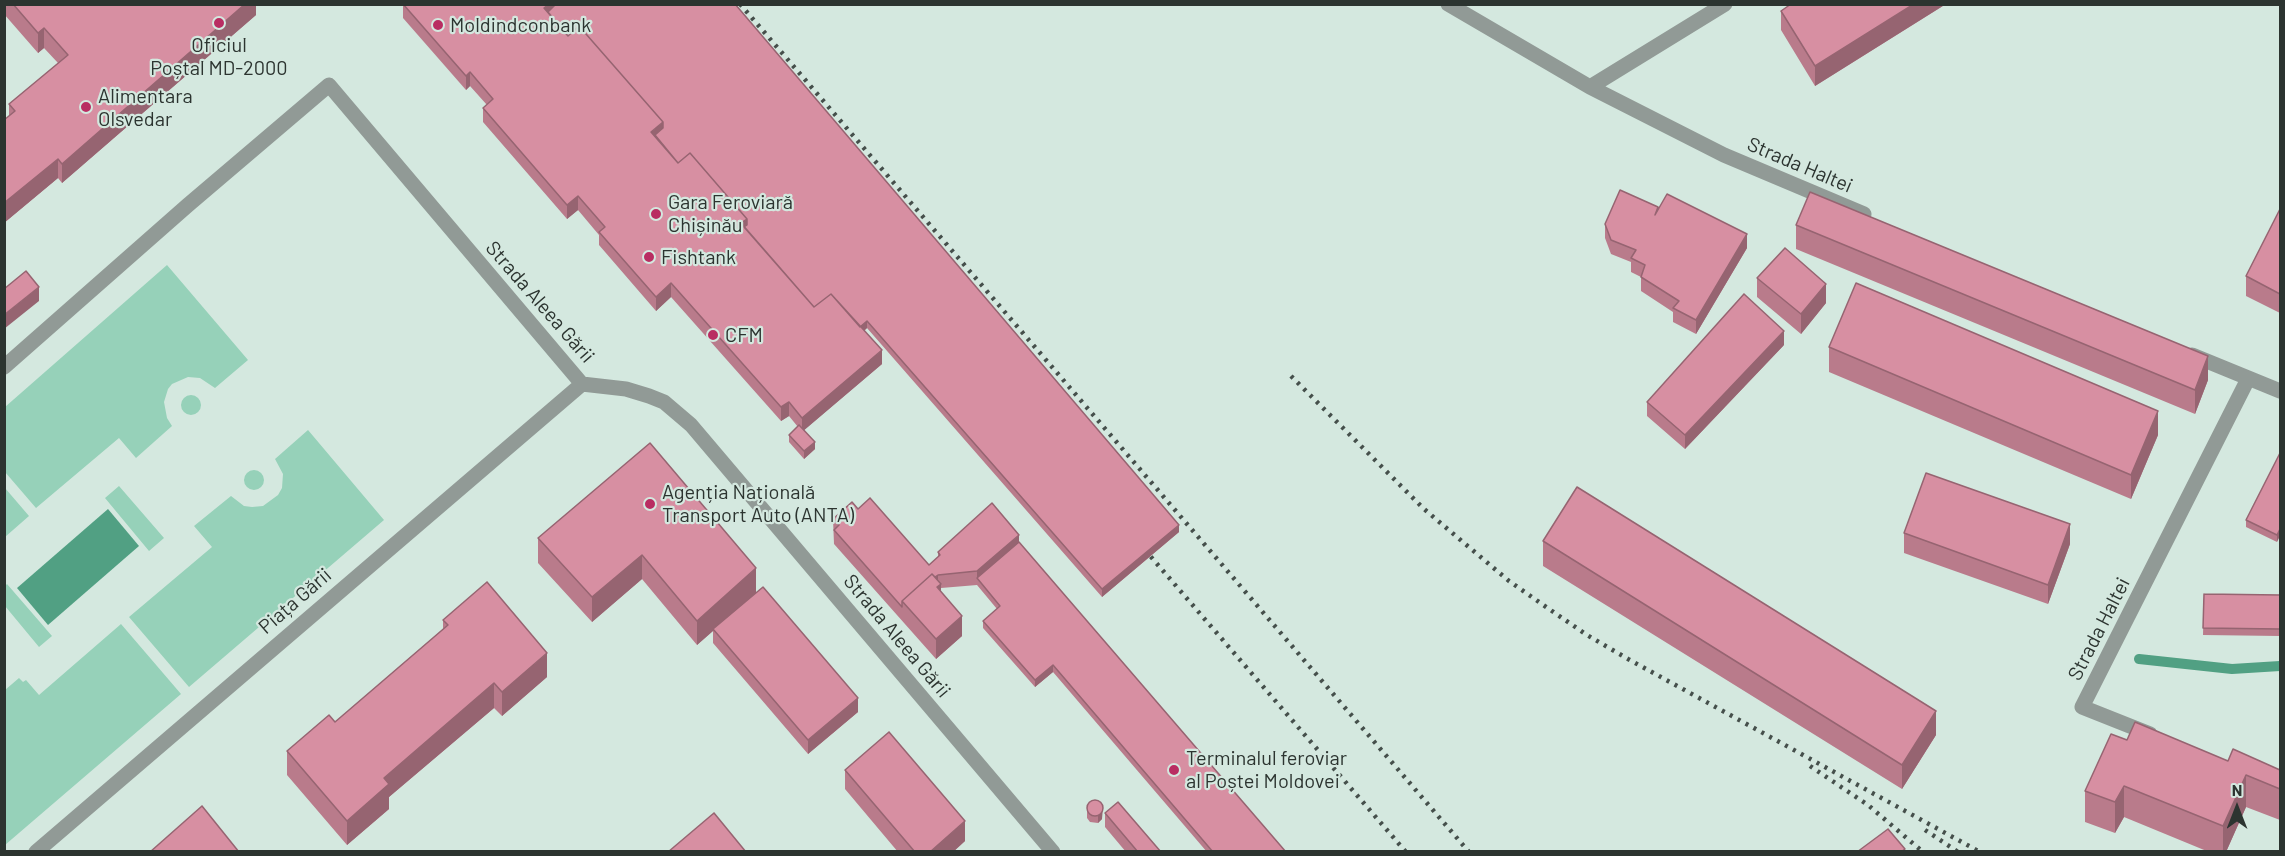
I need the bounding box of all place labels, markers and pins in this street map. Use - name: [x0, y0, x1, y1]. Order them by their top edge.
- place label: Moldindconbank: [450, 13, 591, 37]
- marker: Oficiul Poștal MD-2000: [212, 16, 226, 30]
- marker: Moldindconbank: [431, 18, 445, 32]
- place label: Oficiul Poștal MD-2000: [150, 33, 288, 80]
- place label: Alimentara Olsvedar: [98, 84, 193, 131]
- marker: Alimentara Olsvedar: [79, 100, 93, 114]
- place label: Gara Feroviară Chișinău: [668, 190, 793, 237]
- marker: Gara Feroviară Chișinău: [649, 207, 663, 221]
- place label: Fishtank: [661, 245, 736, 269]
- marker: Fishtank: [642, 250, 656, 264]
- place label: CFM: [725, 323, 763, 347]
- marker: CFM: [706, 328, 720, 342]
- place label: Agenția Națională Transport Auto (ANTA): [662, 480, 854, 527]
- marker: Agenția Națională Transport Auto (ANTA): [643, 497, 657, 511]
- place label: Terminalul feroviar al Poștei Moldovei: [1186, 746, 1347, 793]
- marker: Terminalul feroviar al Poștei Moldovei: [1167, 763, 1181, 777]

